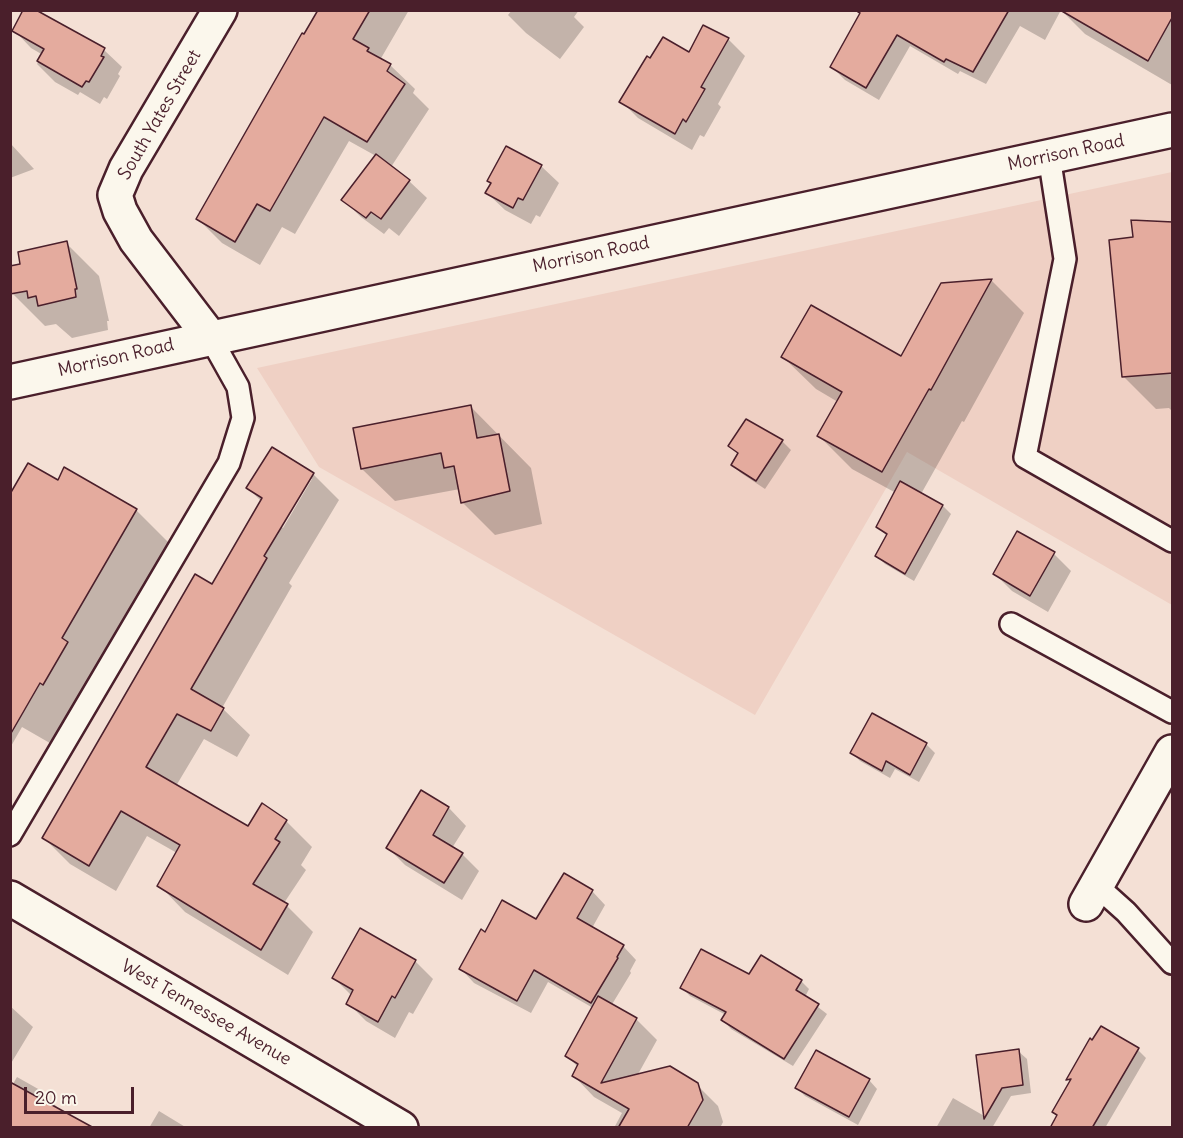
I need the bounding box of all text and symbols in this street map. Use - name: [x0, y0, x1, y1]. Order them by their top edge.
- street label: South Yates Street: [114, 46, 206, 184]
- street label: Morrison Road: [1006, 130, 1126, 176]
- street label: Morrison Road: [531, 232, 651, 278]
- street label: Morrison Road: [56, 334, 176, 382]
- street label: West Tennessee Avenue: [117, 955, 295, 1071]
- scale bar: [27, 1075, 136, 1113]
- text: 20 m: [35, 1086, 77, 1109]

